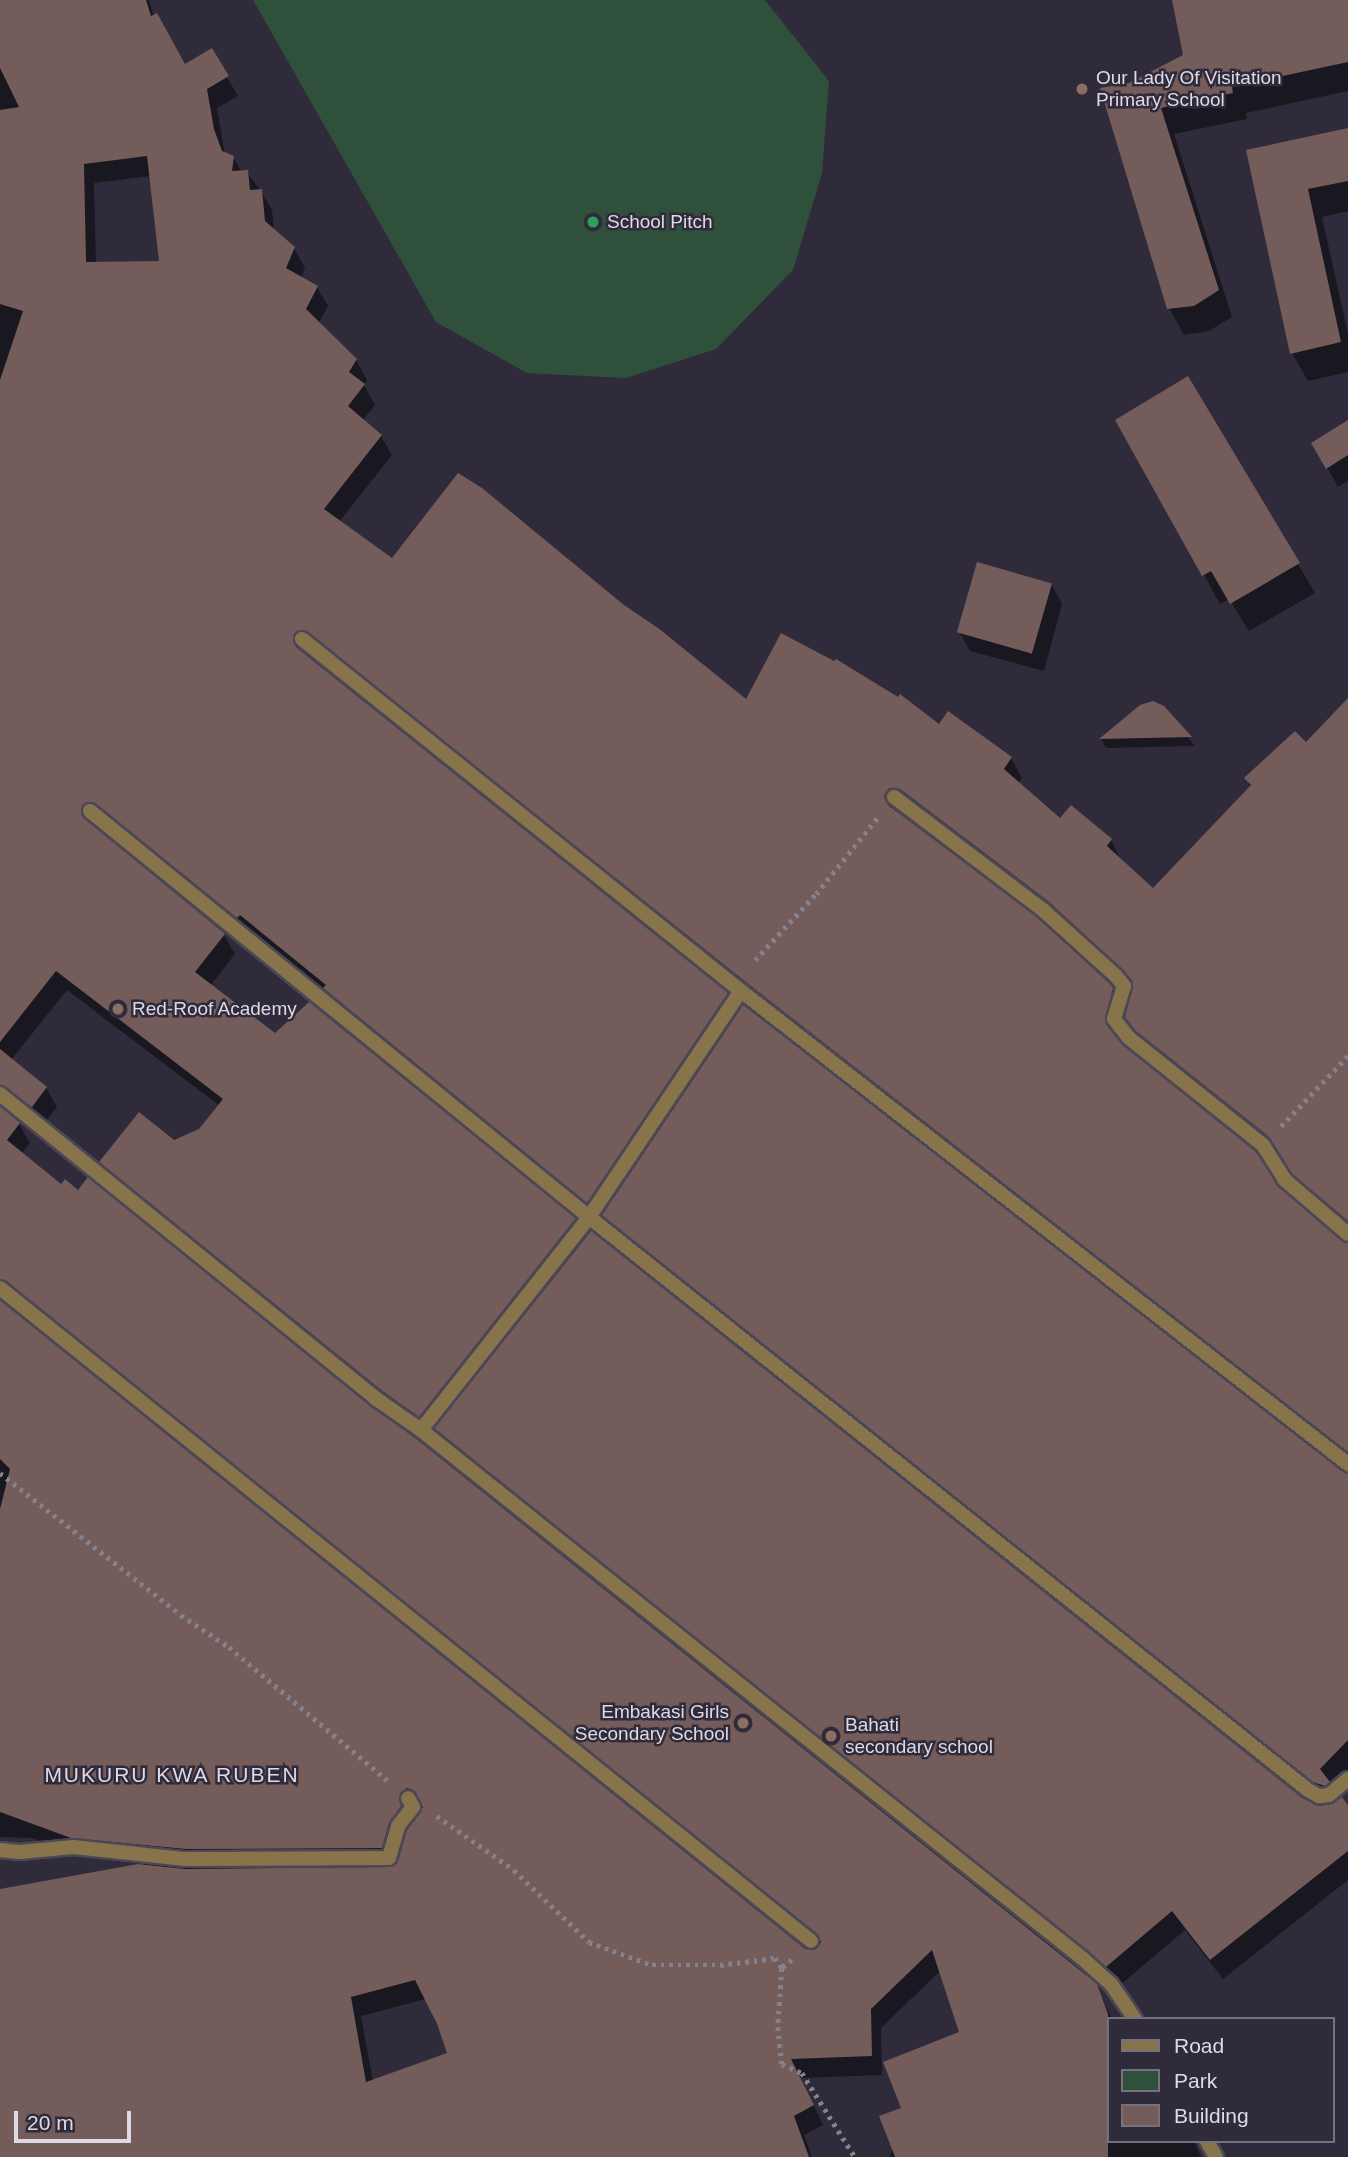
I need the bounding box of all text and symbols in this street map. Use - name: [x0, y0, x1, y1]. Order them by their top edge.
- place label: Our Lady Of Visitation Primary School: [1096, 67, 1282, 111]
- marker: Our Lady Of Visitation Primary School: [1074, 81, 1090, 97]
- place label: School Pitch: [607, 211, 713, 233]
- marker: School Pitch: [585, 214, 601, 230]
- place label: Red-Roof Academy: [132, 998, 298, 1020]
- marker: Red-Roof Academy: [110, 1001, 126, 1017]
- place label: Embakasi Girls Secondary School: [575, 1701, 729, 1745]
- place label: Bahati secondary school: [845, 1714, 993, 1758]
- marker: Embakasi Girls Secondary School: [735, 1715, 751, 1731]
- marker: Bahati secondary school: [823, 1728, 839, 1744]
- district label: MUKURU KWA RUBEN: [46, 1762, 298, 1788]
- legend: [1106, 2017, 1334, 2143]
- text: Road: [1174, 2034, 1224, 2057]
- text: Park: [1174, 2069, 1217, 2092]
- scale bar: [18, 2098, 135, 2142]
- text: Building: [1174, 2104, 1249, 2127]
- text: 20 m: [27, 2111, 74, 2134]

